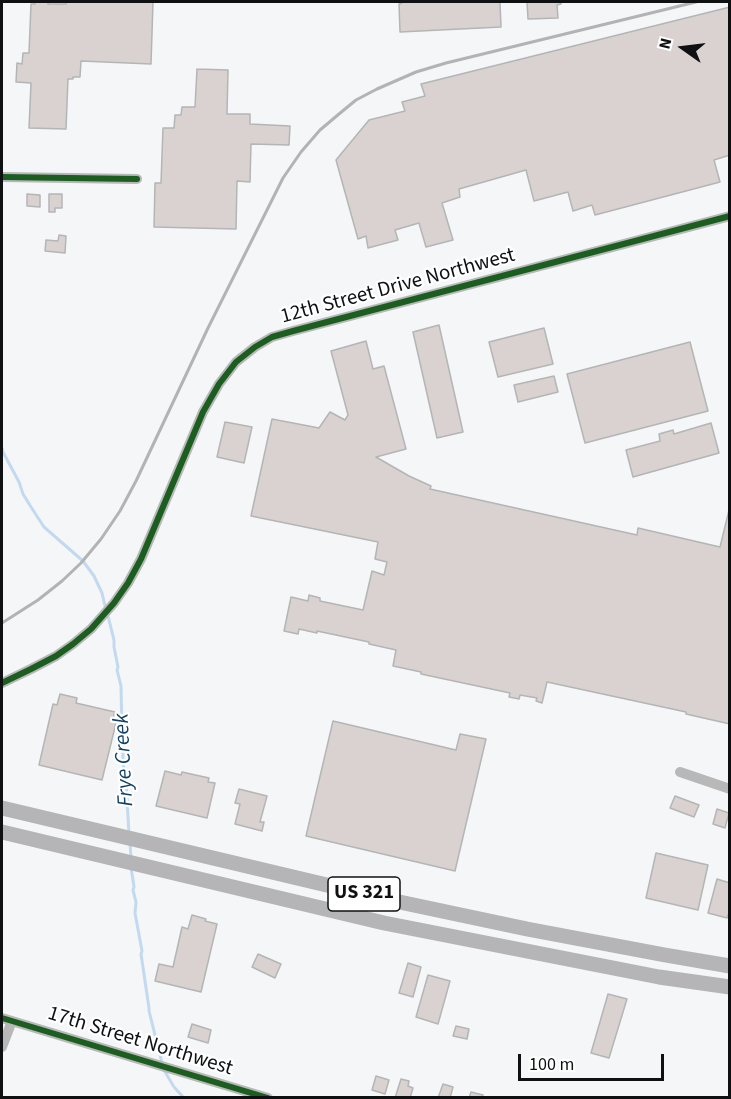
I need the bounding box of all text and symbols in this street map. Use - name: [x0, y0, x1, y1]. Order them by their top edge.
- north arrow: [653, 18, 713, 78]
- text: N: [654, 36, 677, 51]
- street label: 12th Street Drive Northwest: [278, 244, 518, 330]
- water label: Frye Creek: [109, 713, 141, 807]
- road number: US 321: [328, 877, 400, 911]
- street label: 17th Street Northwest: [44, 1002, 236, 1082]
- scale bar: [521, 1042, 666, 1080]
- text: 100 m: [529, 1052, 574, 1077]

